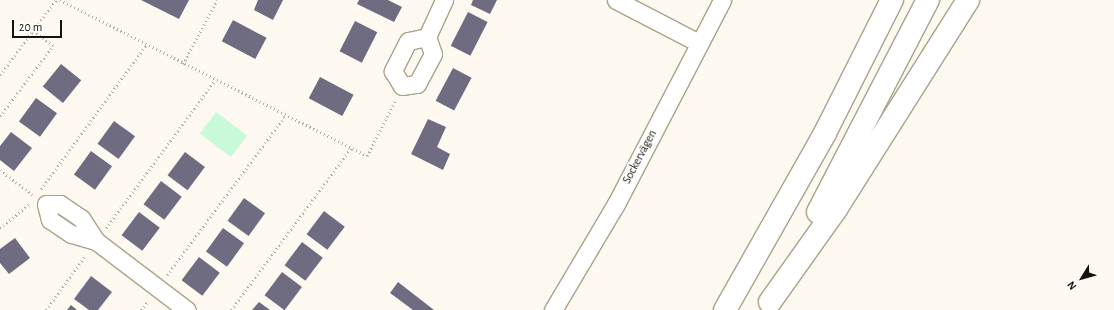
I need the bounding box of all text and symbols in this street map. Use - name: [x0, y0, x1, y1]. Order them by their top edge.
- scale bar: [14, 12, 64, 38]
- text: 20 m: [19, 21, 42, 33]
- street label: Sockervägen: [620, 128, 660, 186]
- north arrow: [1062, 258, 1102, 298]
- text: N: [1065, 279, 1079, 292]

